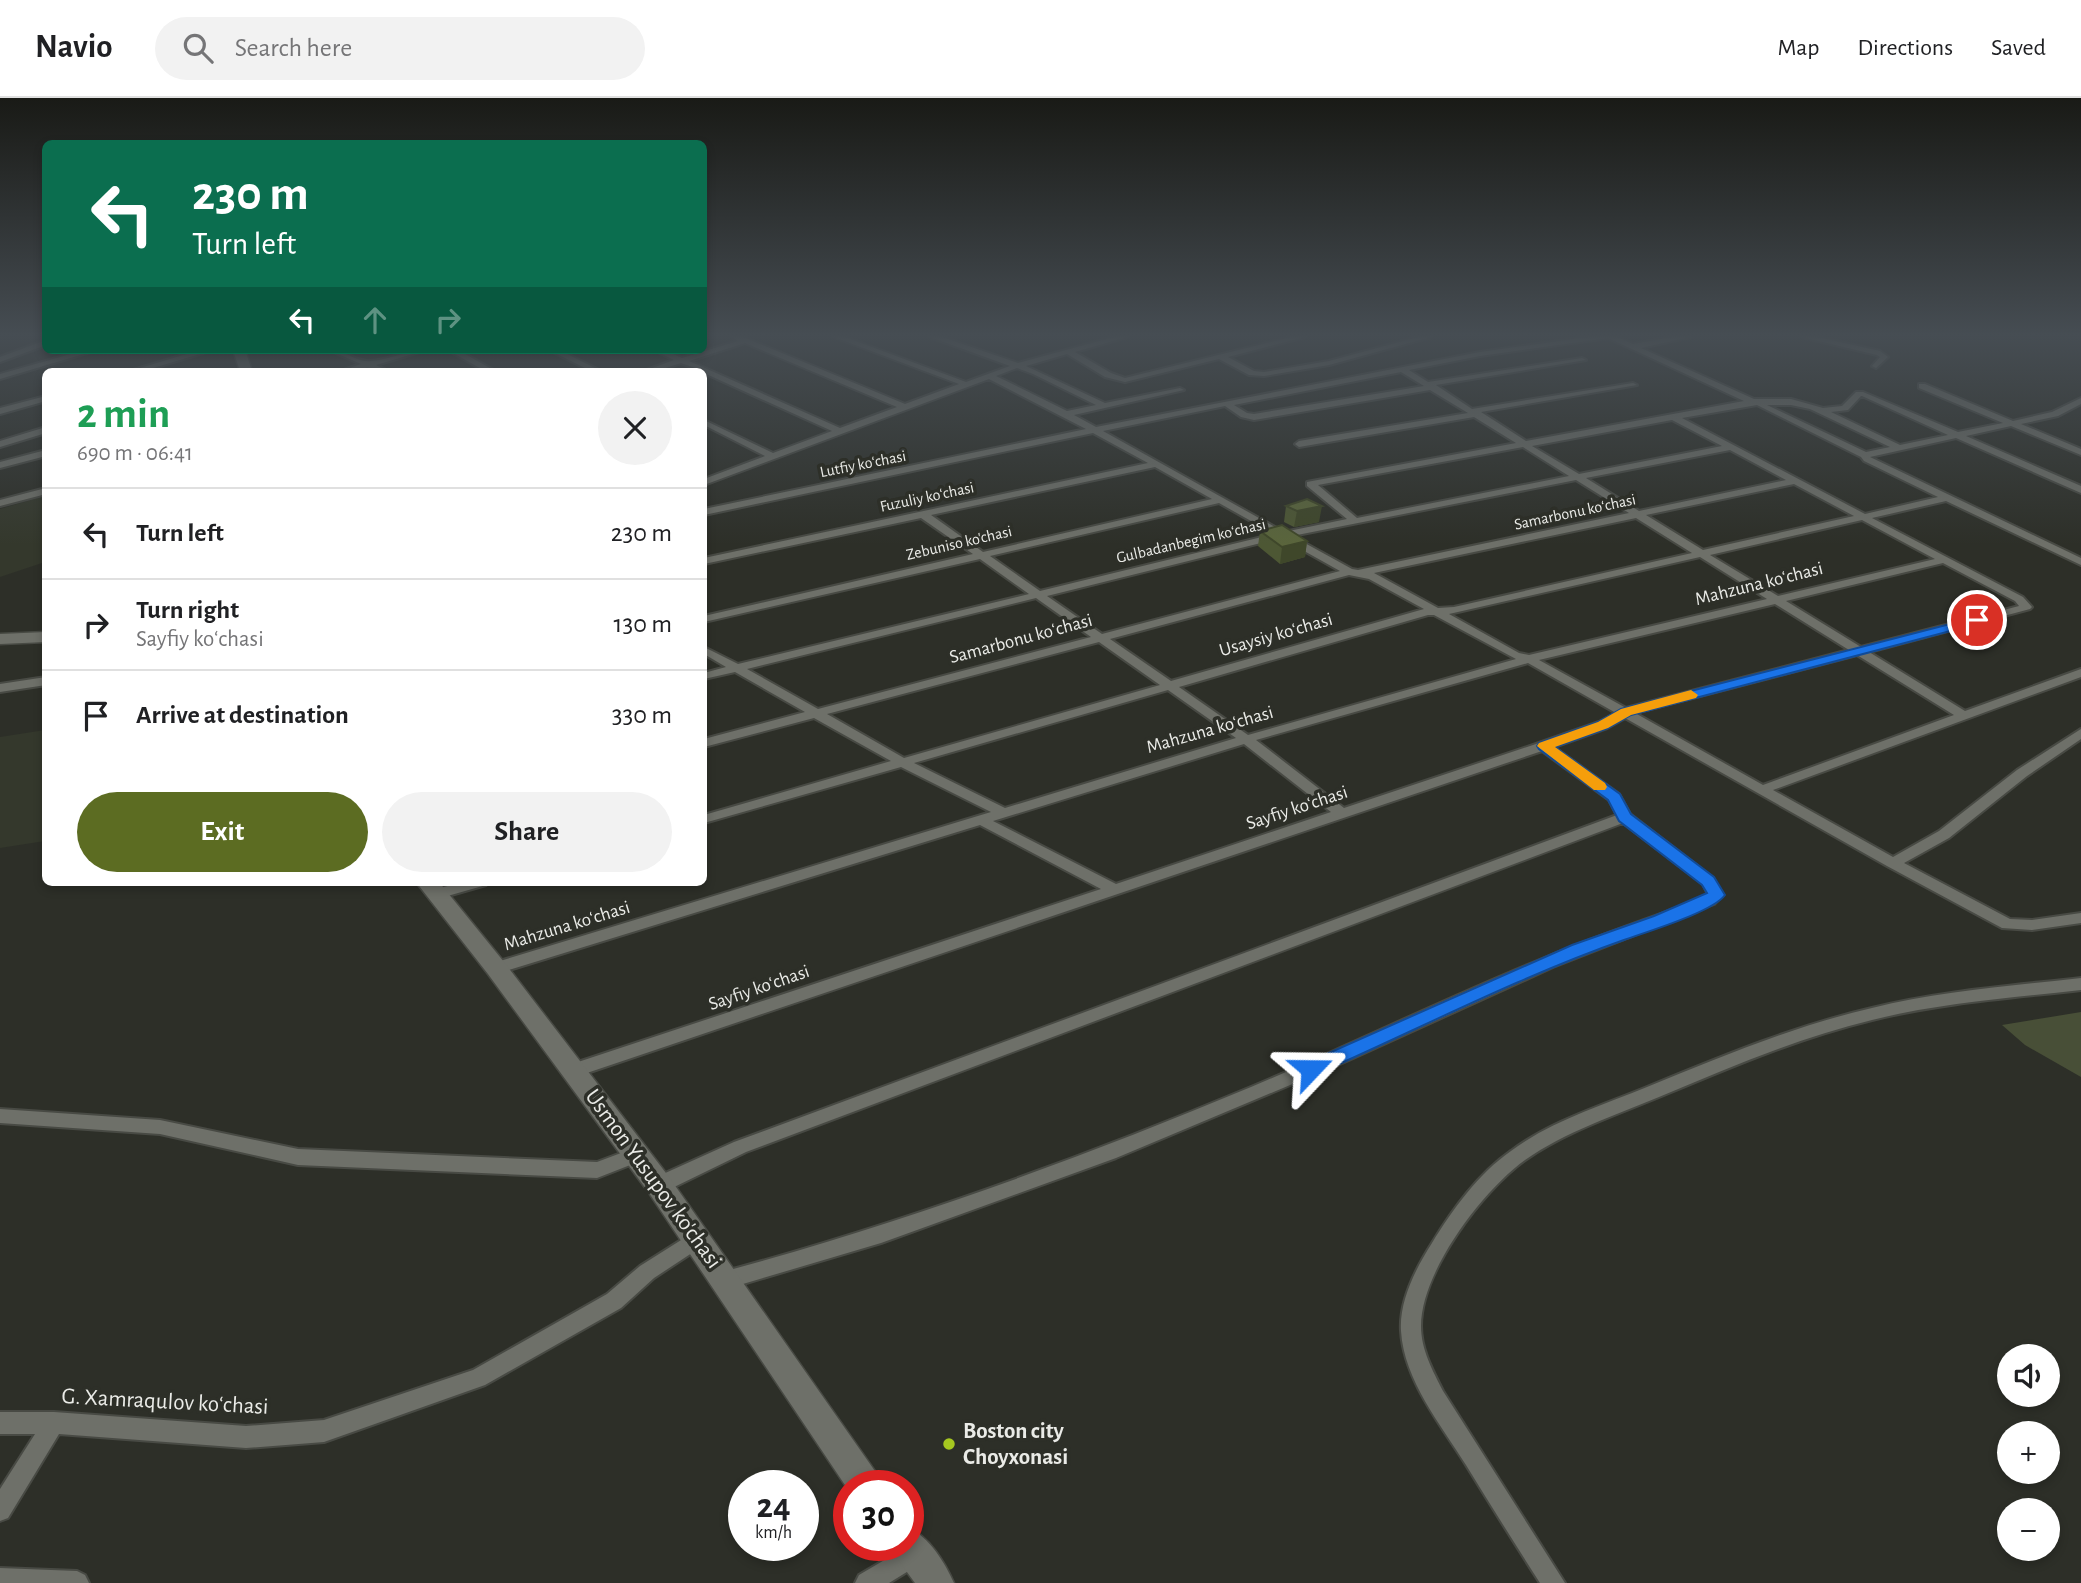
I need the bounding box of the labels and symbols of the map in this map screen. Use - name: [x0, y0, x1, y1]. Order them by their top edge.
- street label: Lutfiy koʻchasi: [819, 448, 908, 481]
- street label: Fuzuliy koʻchasi: [879, 479, 976, 516]
- street label: Samarbonu koʻchasi: [1513, 491, 1637, 533]
- street label: Gulbadanbegim koʻchasi: [1115, 516, 1267, 566]
- street label: Zebuniso ko'chasi: [905, 523, 1013, 563]
- street label: Mahzuna koʻchasi: [1693, 559, 1825, 609]
- pin: [1947, 590, 2007, 650]
- street label: Usaysiy koʻchasi: [1217, 610, 1335, 660]
- street label: Samarbonu koʻchasi: [947, 611, 1095, 667]
- street label: Mahzuna koʻchasi: [1144, 703, 1276, 757]
- street label: Sayfiy koʻchasi: [1244, 783, 1350, 833]
- street label: Mahzuna koʻchasi: [502, 898, 632, 954]
- street label: Sayfiy koʻchasi: [706, 962, 812, 1014]
- position arrow: [1274, 1032, 1348, 1106]
- street label: Usmon Yusupov ko'chasi: [580, 1085, 726, 1273]
- street label: G. Xamraqulov koʻchasi: [61, 1385, 269, 1419]
- place label: Boston city Choyxonasi: [963, 1420, 1068, 1469]
- marker: Boston city Choyxonasi: [941, 1436, 957, 1452]
- speed limit sign: 30: [833, 1470, 924, 1561]

